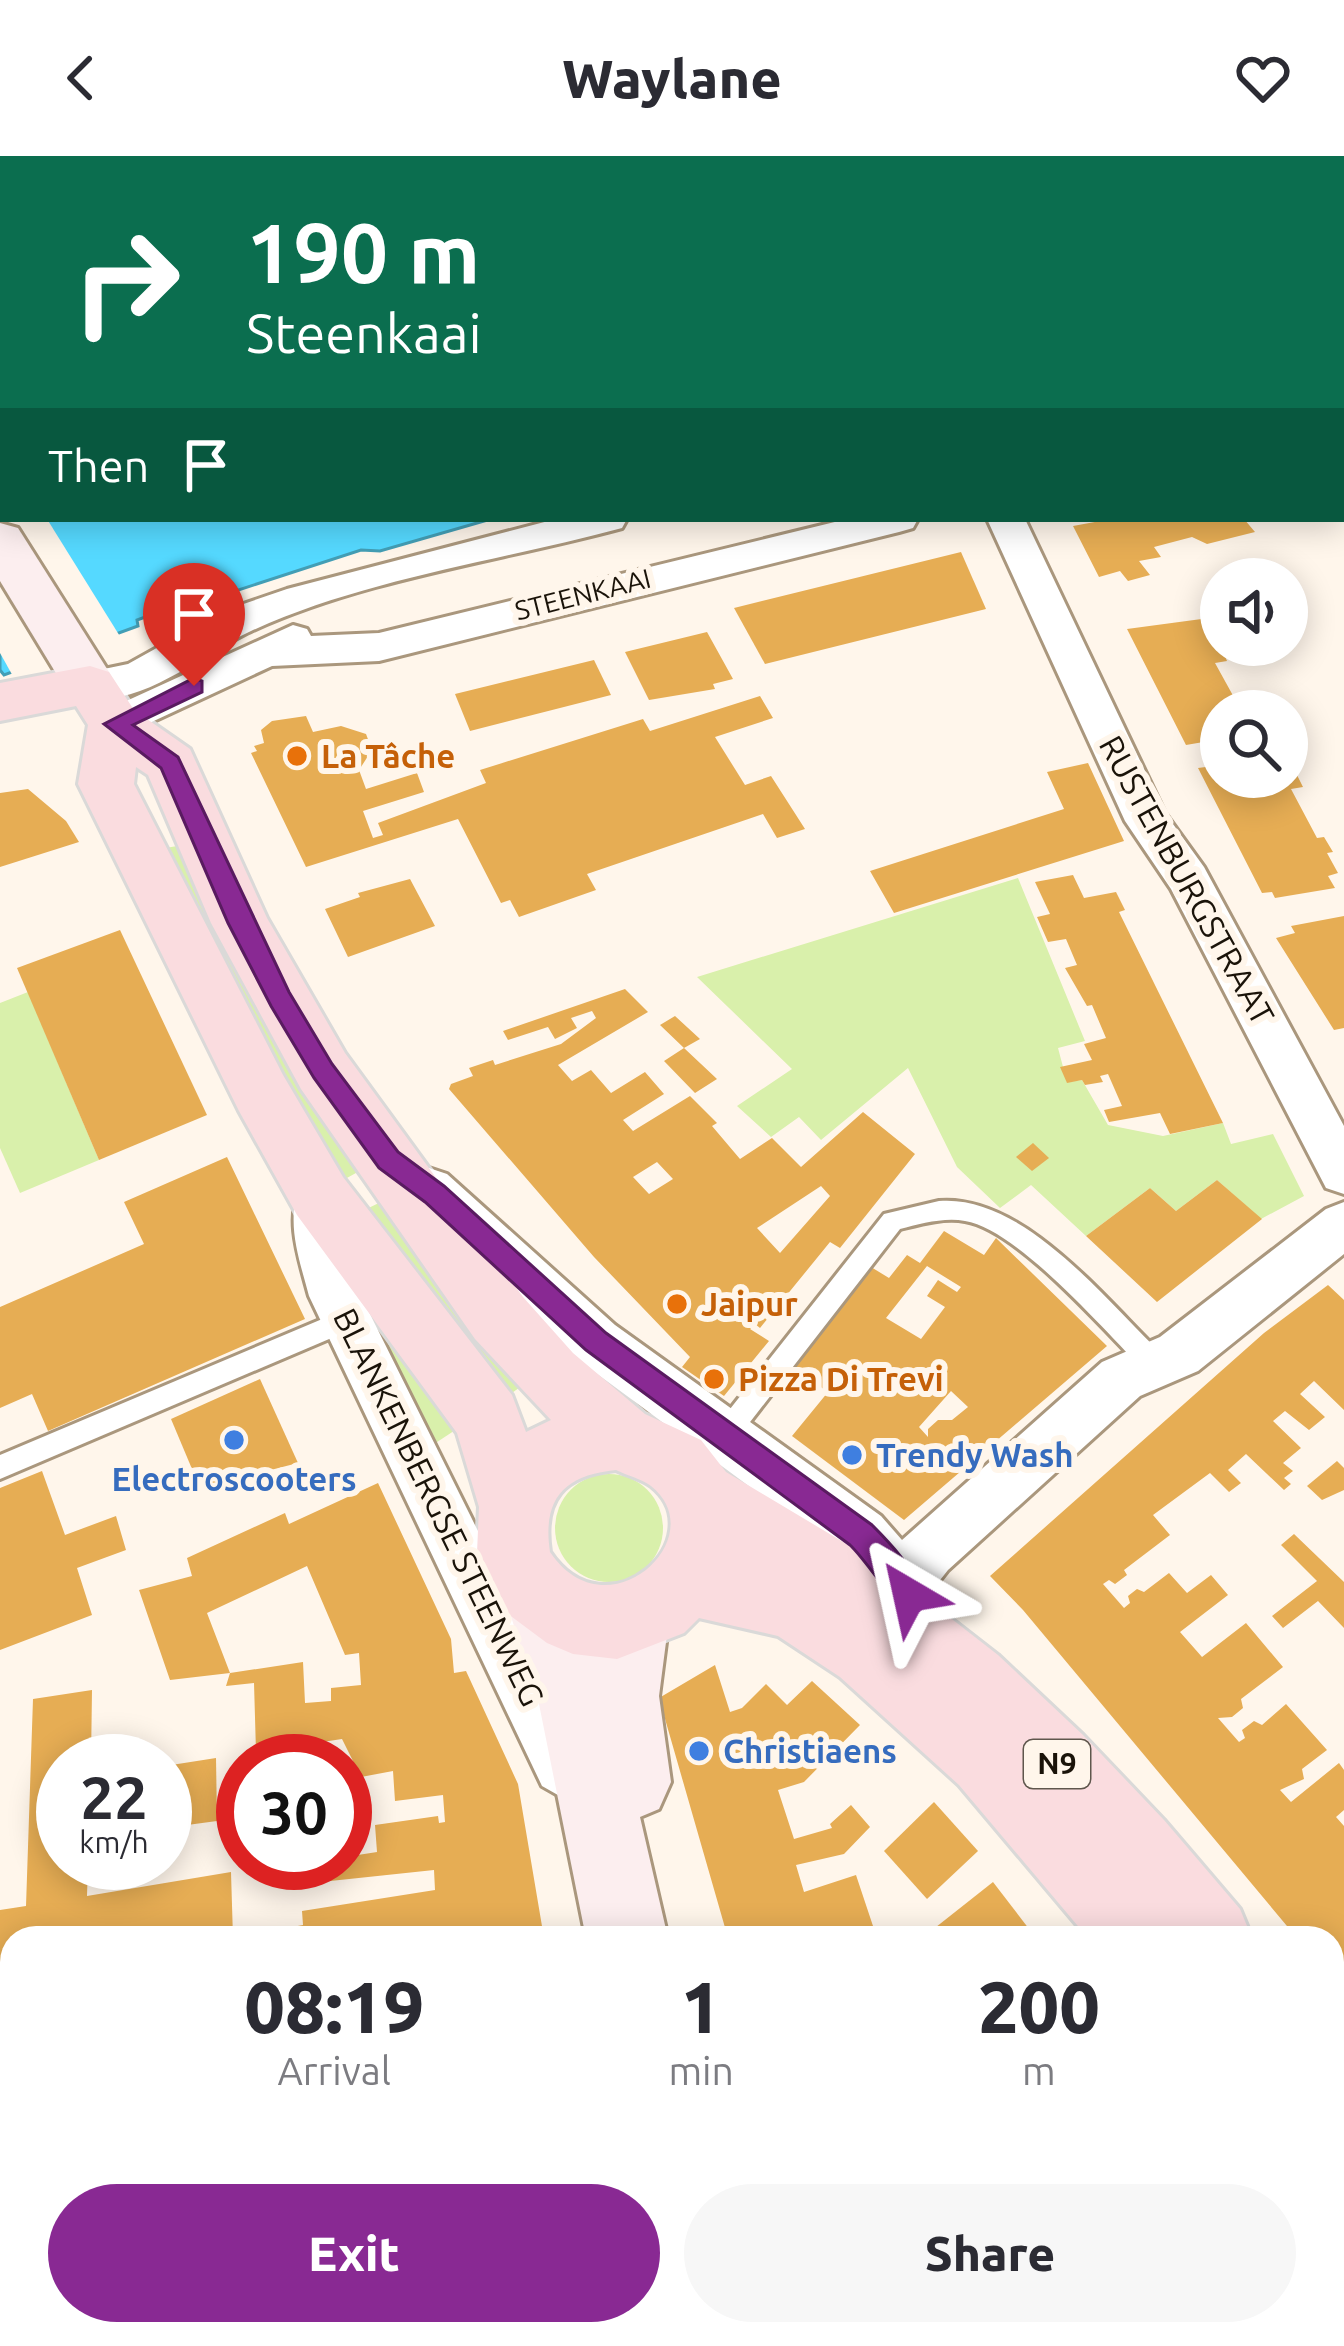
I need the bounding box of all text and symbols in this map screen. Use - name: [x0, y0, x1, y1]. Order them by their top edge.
- icon: back: [48, 45, 114, 111]
- icon: heart: [1230, 45, 1296, 111]
- text: Waylane: [562, 48, 782, 108]
- icon: right: [48, 204, 204, 360]
- text: 190 m: [246, 205, 480, 299]
- text: Steenkaai: [246, 303, 482, 363]
- icon: arrive: [173, 432, 239, 498]
- text: Then: [48, 440, 149, 491]
- map controls: [1200, 558, 1308, 798]
- button: sound: [1200, 558, 1308, 666]
- pin: [143, 563, 245, 686]
- street label: STEENKAAI: [512, 563, 654, 625]
- icon: arrive: [161, 581, 227, 647]
- button: search: [1200, 690, 1308, 798]
- street label: RUSTENBURGSTRAAT: [1093, 729, 1282, 1030]
- place label: La Tâche: [321, 737, 455, 774]
- marker: La Tâche: [284, 743, 310, 769]
- place label: Jaipur: [701, 1285, 798, 1322]
- marker: Jaipur: [664, 1291, 690, 1317]
- street label: BLANKENBERGSE STEENWEG: [327, 1302, 552, 1711]
- place label: Pizza Di Trevi: [738, 1360, 944, 1397]
- marker: Pizza Di Trevi: [701, 1366, 727, 1392]
- marker: Electroscooters: [221, 1427, 247, 1453]
- place label: Trendy Wash: [876, 1436, 1074, 1473]
- marker: Trendy Wash: [839, 1442, 865, 1468]
- place label: Electroscooters: [112, 1460, 356, 1497]
- position arrow: [846, 1532, 972, 1658]
- place label: Christiaens: [723, 1732, 897, 1769]
- speed limit sign: 30: [216, 1734, 372, 1890]
- marker: Christiaens: [686, 1738, 712, 1764]
- road number: N9: [1024, 1740, 1090, 1788]
- text: 22: [80, 1763, 148, 1830]
- text: km/h: [79, 1825, 149, 1859]
- text: 08:19: [244, 1966, 424, 2047]
- text: 1: [681, 1966, 721, 2047]
- text: 200: [978, 1966, 1100, 2047]
- text: Arrival: [277, 2049, 391, 2092]
- text: min: [668, 2049, 734, 2092]
- text: m: [1022, 2049, 1056, 2092]
- button: Exit: [48, 2184, 660, 2322]
- button: Share: [684, 2184, 1296, 2322]

